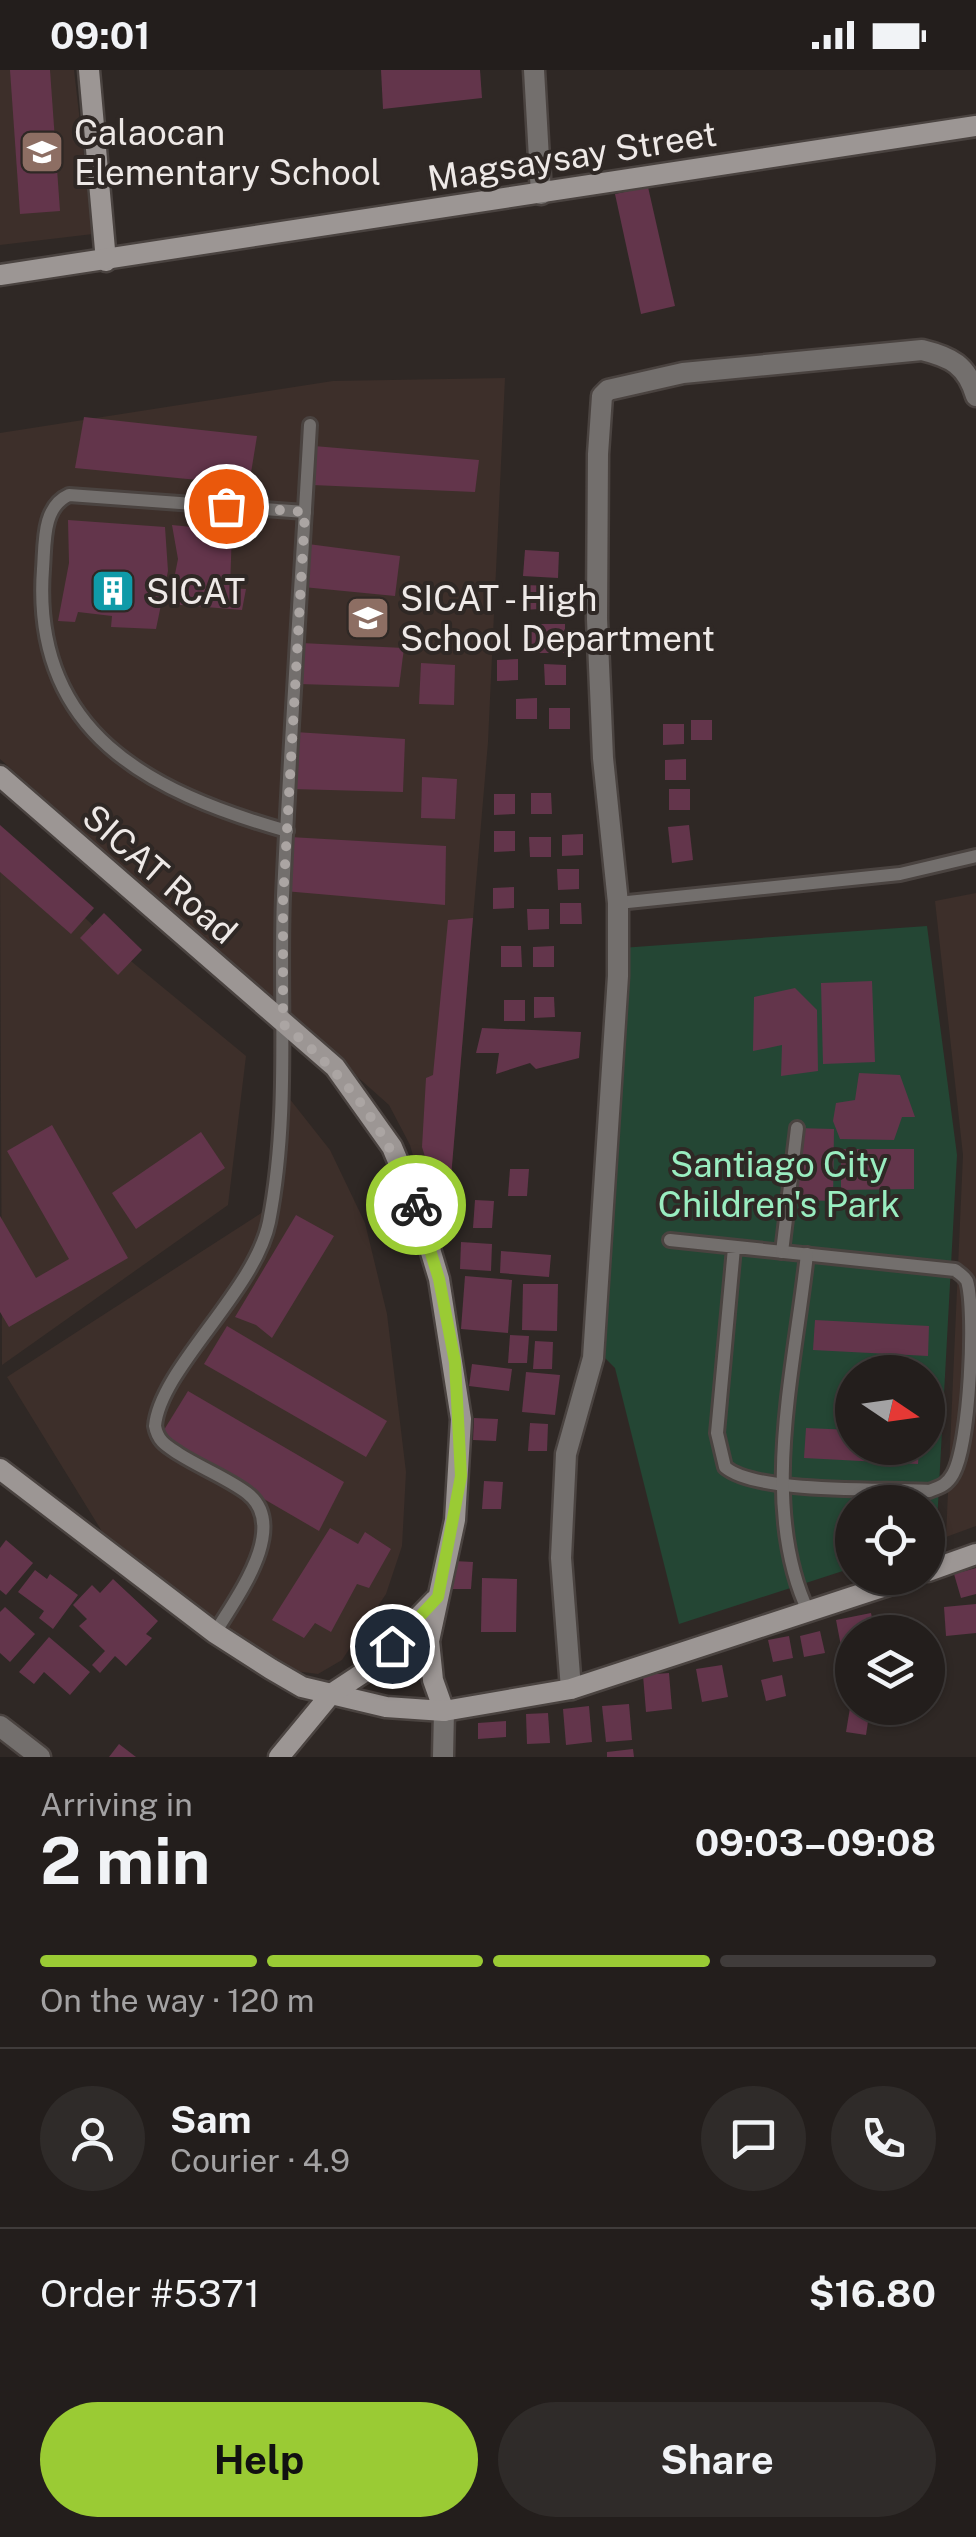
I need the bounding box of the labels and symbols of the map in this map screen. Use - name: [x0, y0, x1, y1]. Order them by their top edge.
- place label: Calaocan Elementary School: [74, 112, 381, 193]
- street label: Magsaysay Street: [424, 113, 720, 199]
- school or university icon: Calaocan Elementary School: [19, 129, 65, 175]
- pin: [184, 464, 269, 549]
- building icon: SICAT: [90, 568, 136, 614]
- place label: SICAT: [146, 571, 245, 612]
- place label: SICAT - High School Department: [400, 578, 715, 659]
- school or university icon: SICAT - High School Department: [345, 595, 391, 641]
- street label: SICAT Road: [75, 796, 245, 952]
- park label: Santiago City Children's Park: [658, 1144, 900, 1225]
- courier: [366, 1155, 466, 1255]
- north arrow: [835, 1355, 945, 1465]
- pin: [350, 1604, 435, 1689]

